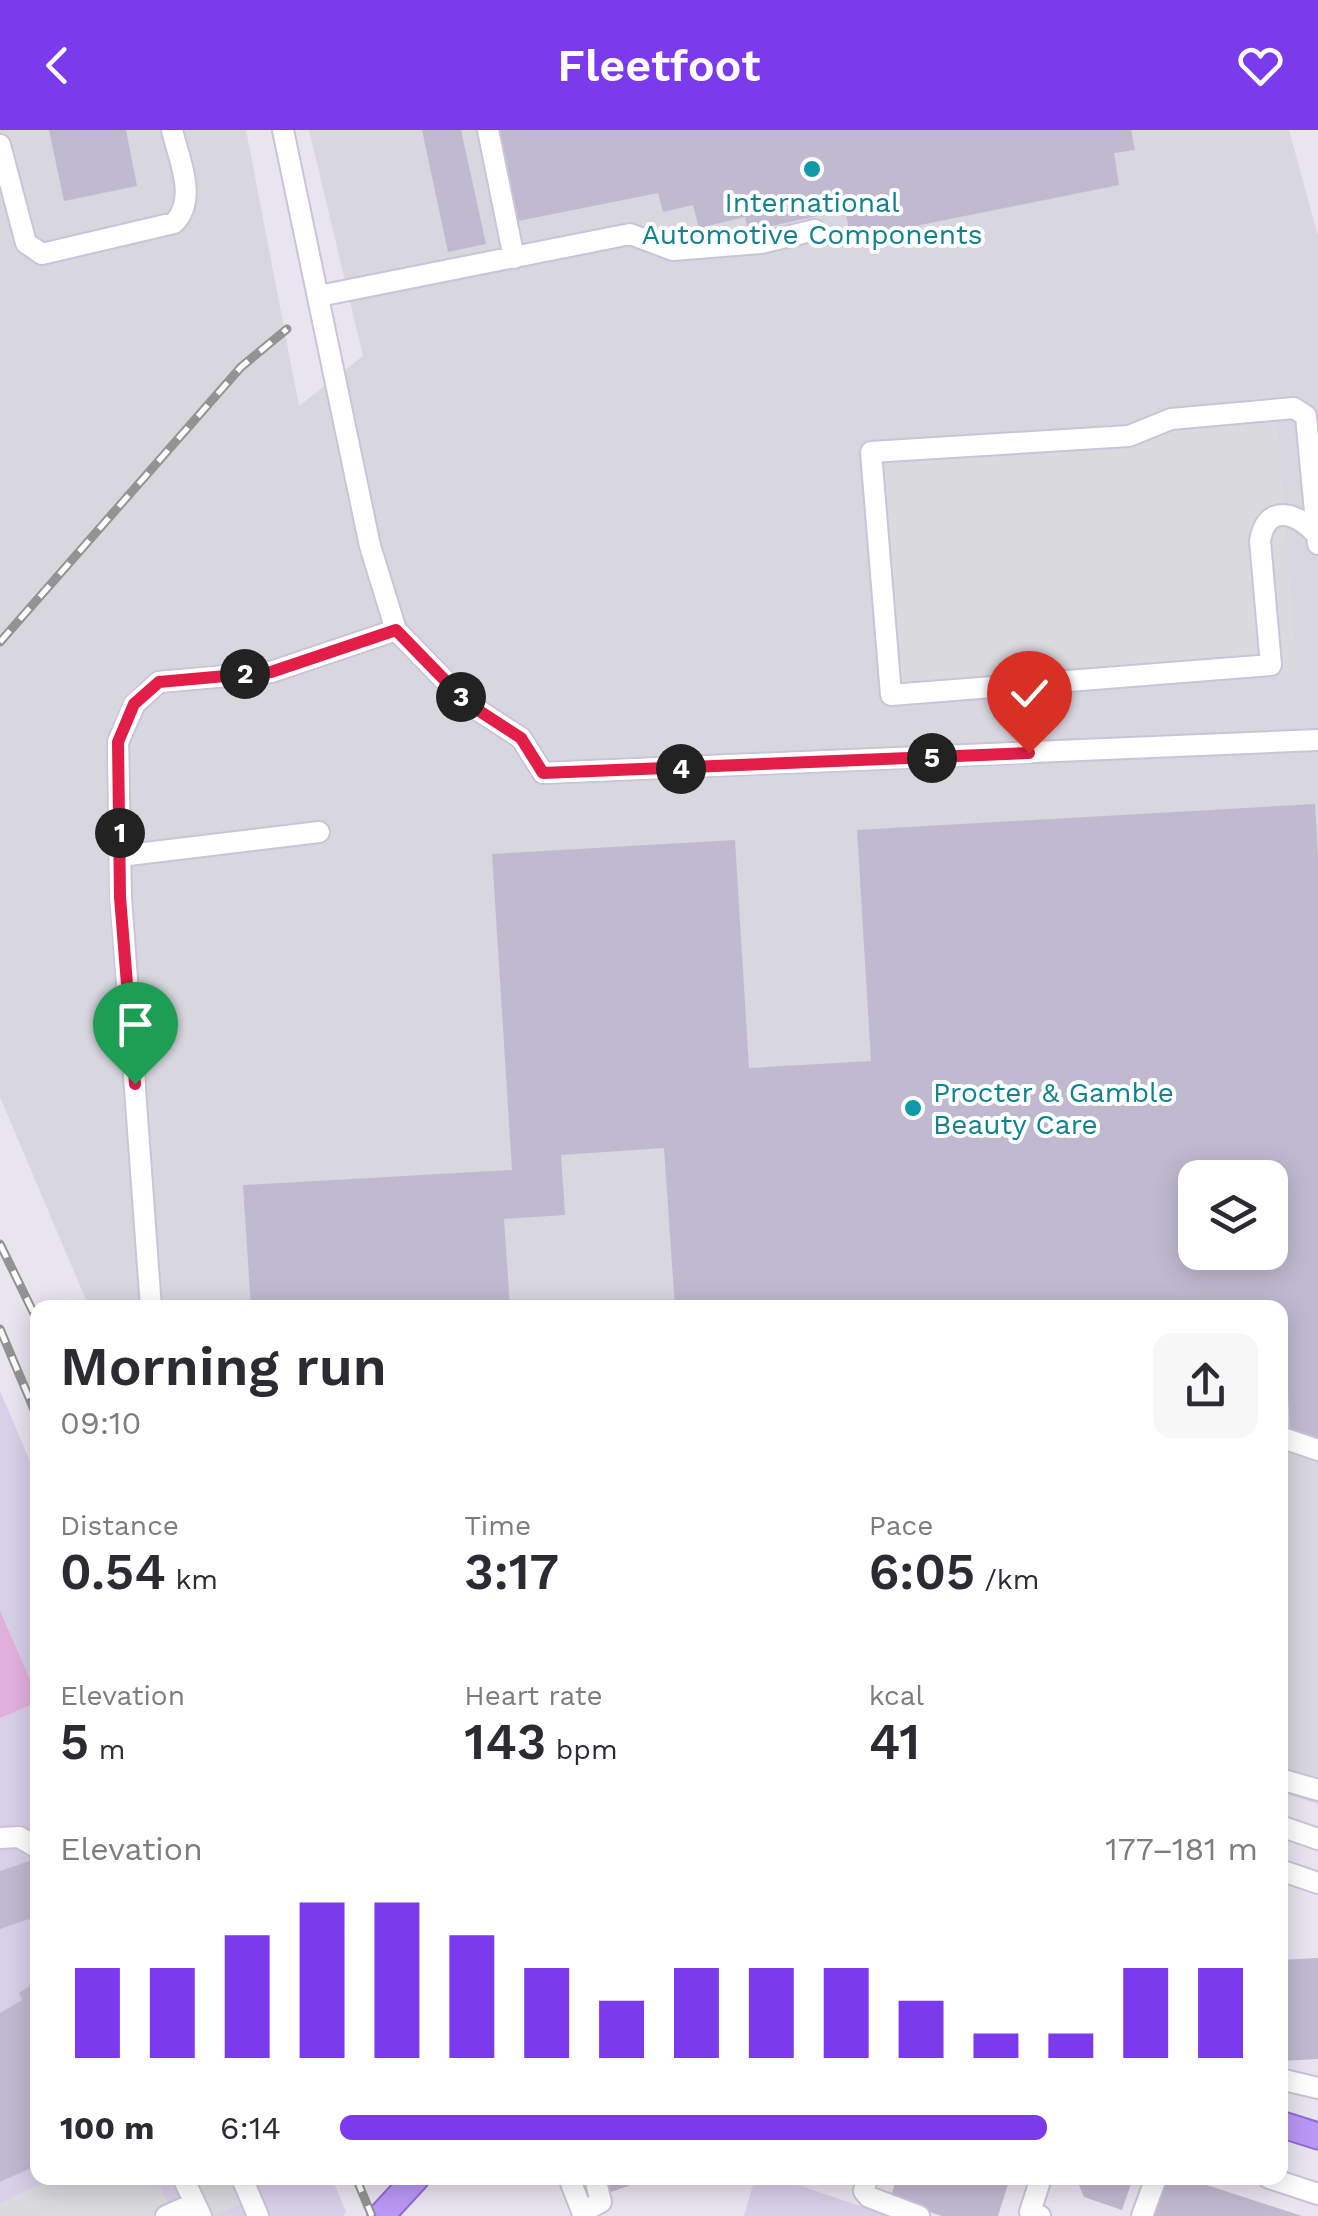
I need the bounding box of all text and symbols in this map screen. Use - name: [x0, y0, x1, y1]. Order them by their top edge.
- icon: back: [30, 38, 85, 93]
- icon: heart: [1233, 38, 1288, 93]
- text: Fleetfoot: [557, 39, 761, 92]
- marker: International Automotive Components: [801, 158, 823, 180]
- place label: International Automotive Components: [642, 186, 982, 251]
- pin: 2: [220, 649, 270, 699]
- pin: [987, 651, 1072, 754]
- text: 2: [237, 657, 253, 690]
- icon: check: [1002, 666, 1057, 721]
- pin: 3: [436, 672, 486, 722]
- text: 3: [453, 680, 469, 713]
- pin: 5: [907, 733, 957, 783]
- text: 5: [924, 741, 940, 774]
- pin: 4: [656, 744, 706, 794]
- text: 4: [672, 752, 690, 785]
- pin: 1: [95, 808, 145, 858]
- text: 1: [114, 816, 126, 849]
- pin: [93, 982, 178, 1085]
- icon: arrive: [108, 997, 163, 1052]
- place label: Procter & Gamble Beauty Care: [933, 1076, 1174, 1141]
- marker: Procter & Gamble Beauty Care: [902, 1097, 924, 1119]
- map controls: [1178, 1160, 1288, 1270]
- button: layers: [1178, 1160, 1288, 1270]
- button: share: [1153, 1333, 1258, 1438]
- text: Morning run: [60, 1334, 387, 1398]
- text: 09:10: [60, 1404, 142, 1442]
- text: Distance: [60, 1509, 179, 1542]
- text: Time: [464, 1509, 531, 1542]
- text: Pace: [869, 1509, 933, 1542]
- text: 0.54: [60, 1542, 166, 1601]
- text: 3:17: [464, 1542, 559, 1601]
- text: 6:05: [869, 1542, 975, 1601]
- text: km: [166, 1563, 218, 1596]
- text: /km: [975, 1563, 1039, 1596]
- text: Elevation: [60, 1679, 185, 1712]
- text: Heart rate: [464, 1679, 603, 1712]
- text: kcal: [869, 1679, 924, 1712]
- text: 5: [60, 1712, 89, 1771]
- text: 143: [464, 1712, 546, 1771]
- text: 41: [869, 1712, 920, 1771]
- text: m: [89, 1733, 125, 1766]
- text: bpm: [546, 1733, 618, 1766]
- text: Elevation: [60, 1830, 203, 1868]
- text: 177–181 m: [1105, 1830, 1258, 1868]
- text: 100 m: [60, 2109, 154, 2147]
- text: 6:14: [220, 2109, 281, 2147]

